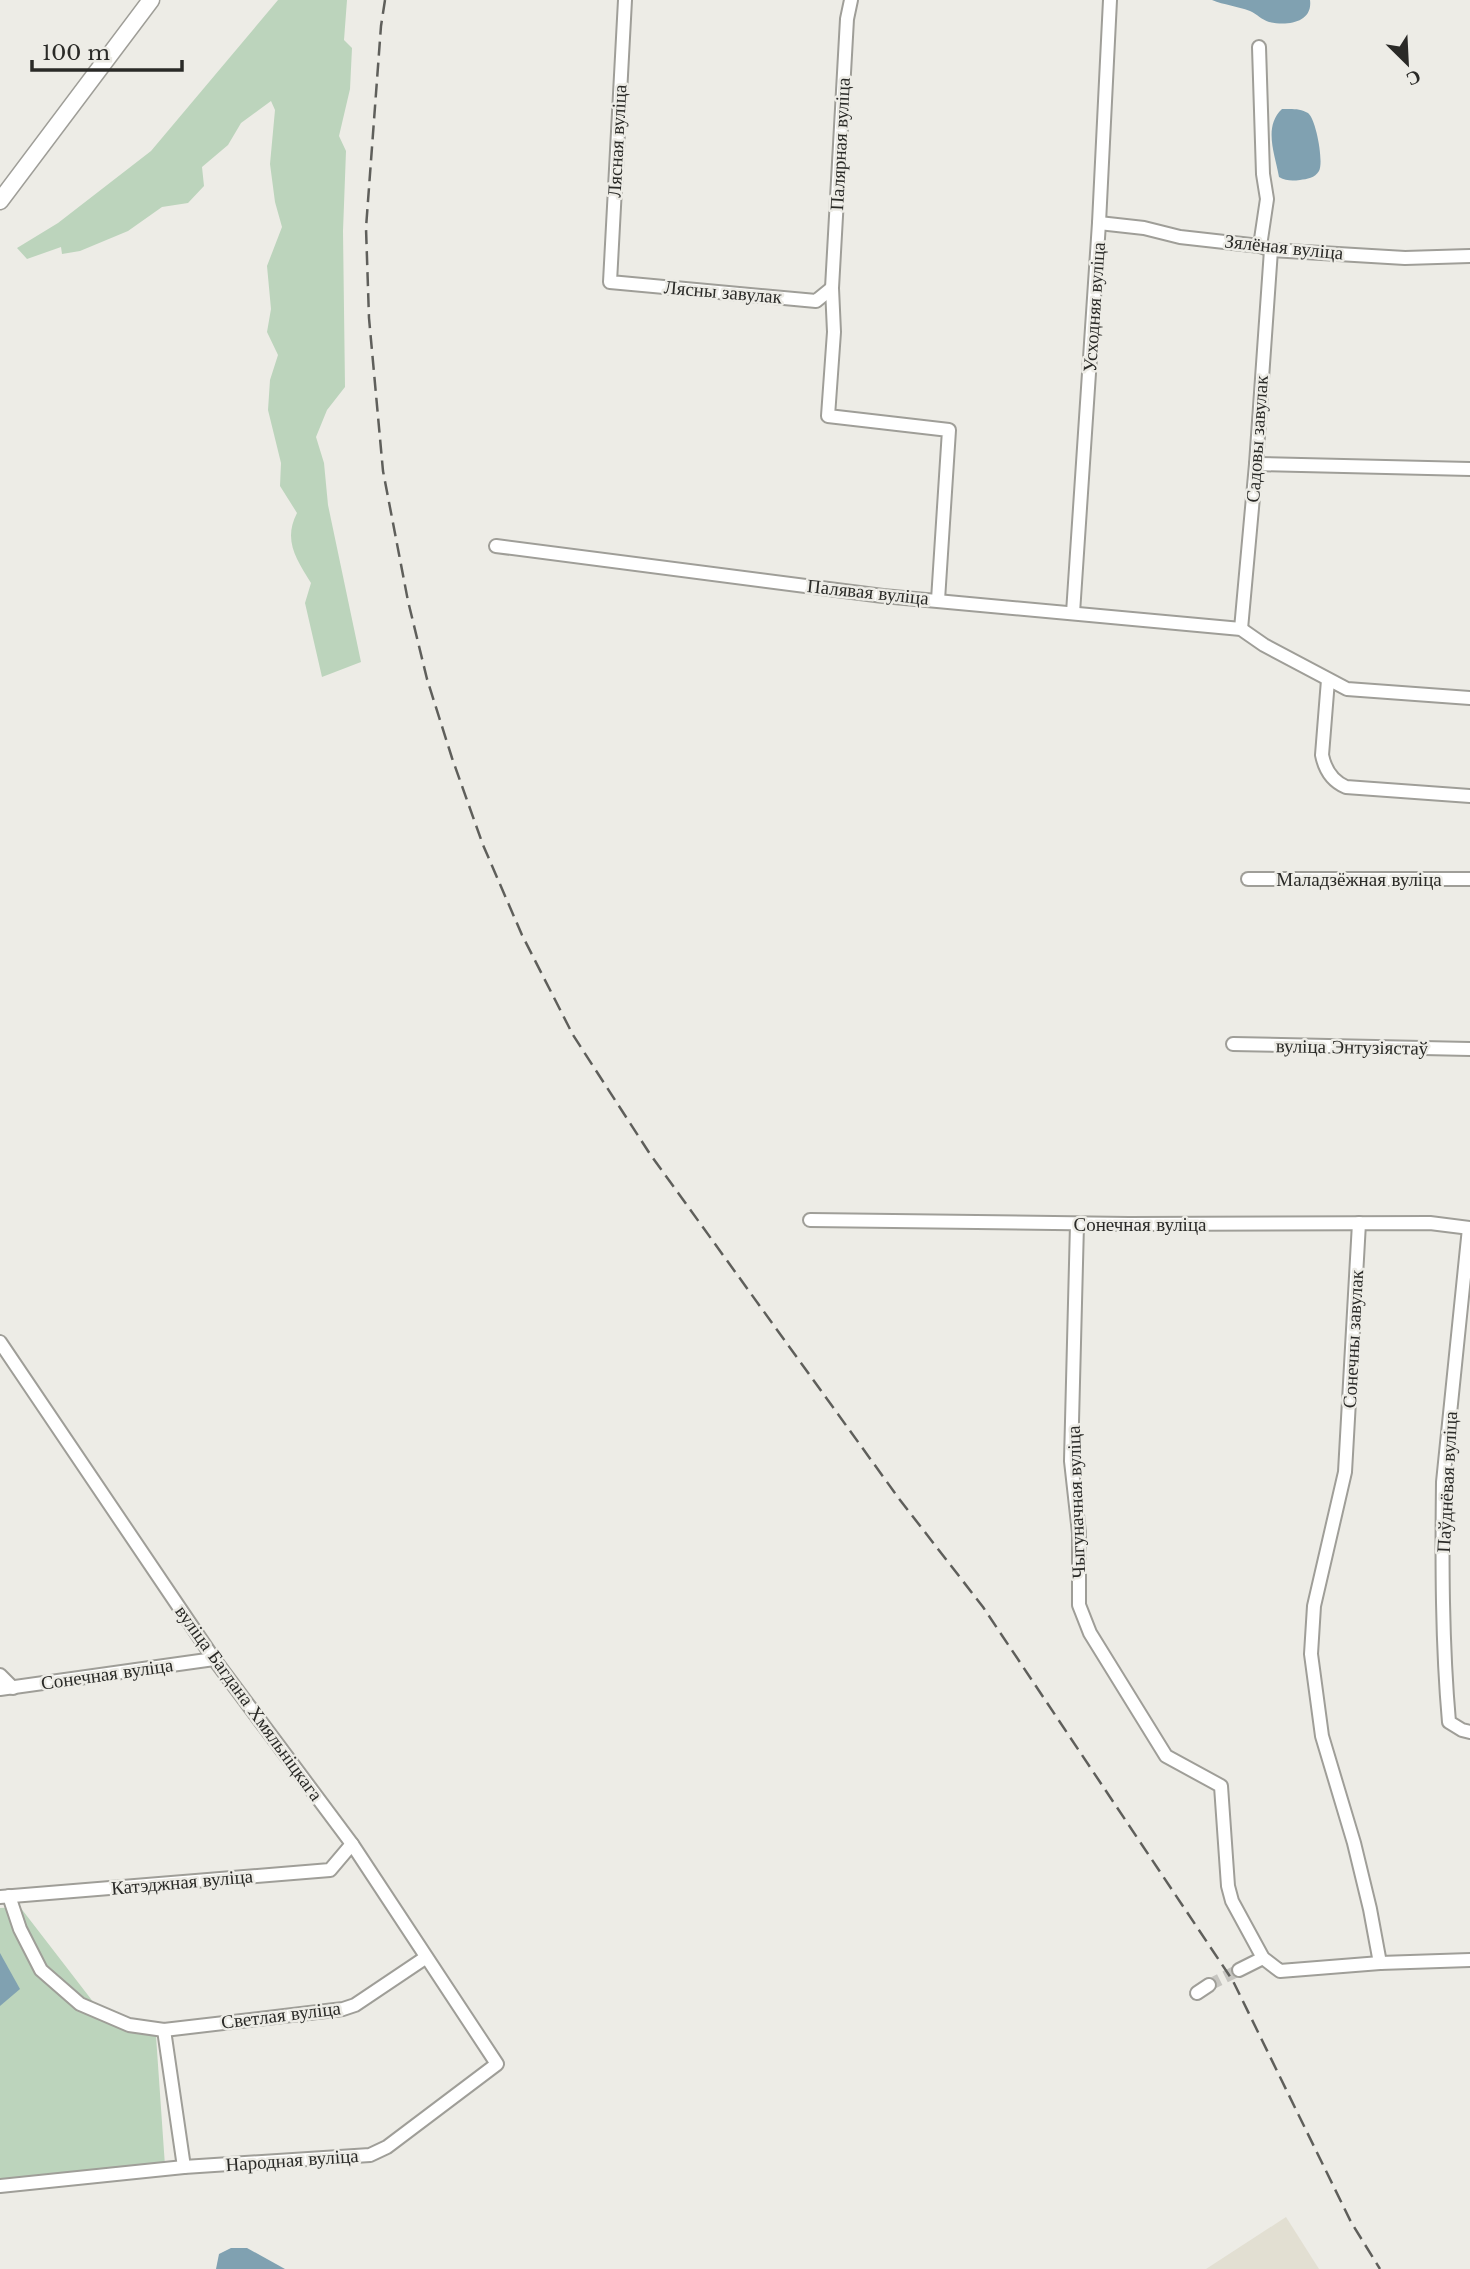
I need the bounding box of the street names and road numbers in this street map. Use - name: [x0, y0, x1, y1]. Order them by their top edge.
- street label: Палярная вуліца: [825, 76, 855, 211]
- street label: Лясная вуліца: [603, 83, 631, 198]
- street label: Зялёная вуліца: [1223, 229, 1345, 265]
- street label: Усходняя вуліца: [1078, 241, 1110, 373]
- street label: Лясны завулак: [663, 275, 784, 309]
- street label: Садовы завулак: [1241, 374, 1273, 503]
- street label: Палявая вуліца: [806, 574, 931, 610]
- street label: Маладзёжная вуліца: [1276, 868, 1442, 891]
- street label: вуліца Энтузіястаў: [1276, 1034, 1429, 1060]
- street label: Сонечная вуліца: [1074, 1213, 1207, 1236]
- street label: Сонечны завулак: [1338, 1269, 1368, 1409]
- street label: Паўднёвая вуліца: [1432, 1410, 1462, 1553]
- street label: Чыгуначная вуліца: [1062, 1425, 1090, 1579]
- street label: вуліца Багдана Хмяльніцкага: [170, 1601, 328, 1806]
- street label: Сонечная вуліца: [40, 1653, 175, 1695]
- street label: Катэджная вуліца: [110, 1864, 254, 1900]
- street label: Светлая вуліца: [220, 1996, 343, 2034]
- street label: Народная вуліца: [225, 2144, 360, 2176]

